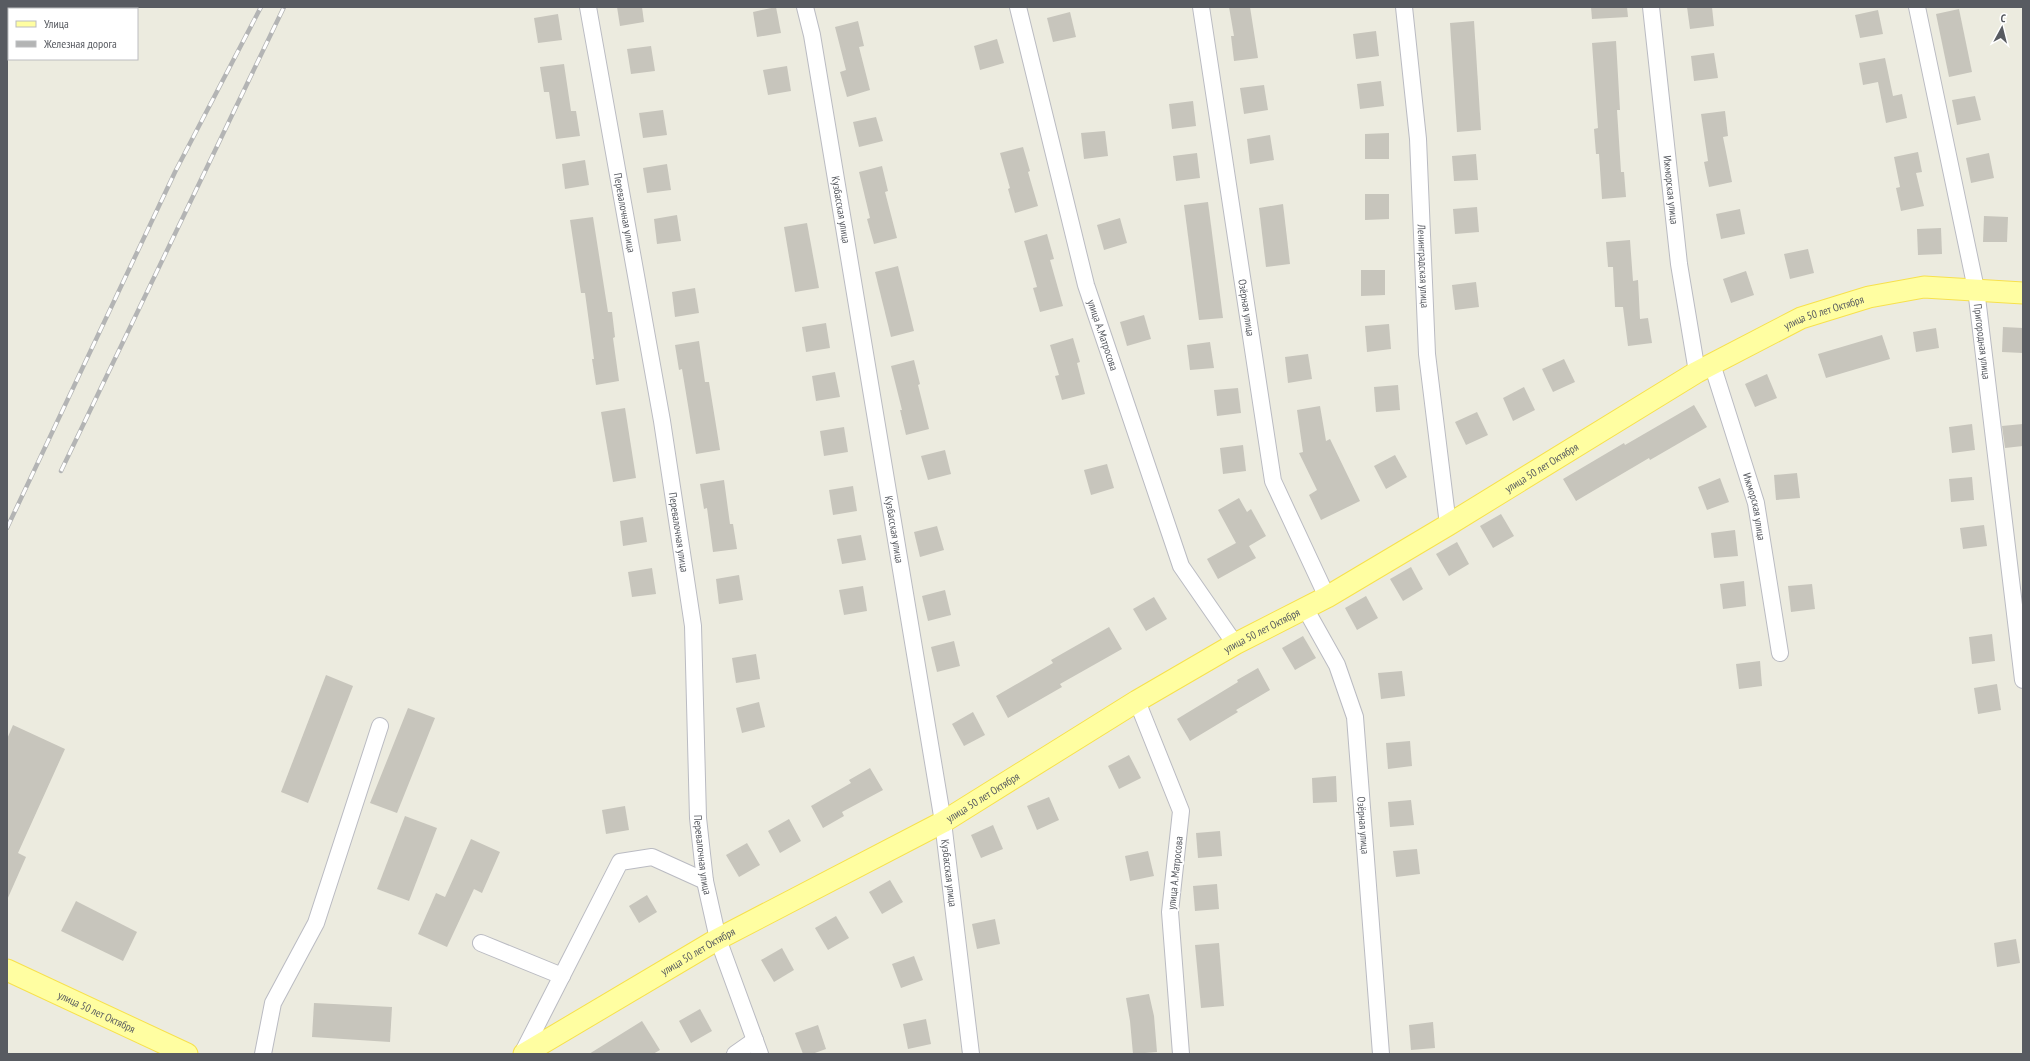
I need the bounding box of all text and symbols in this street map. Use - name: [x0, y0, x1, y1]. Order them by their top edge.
- legend: [8, 8, 138, 60]
- north arrow: [1982, 8, 2022, 48]
- text: С: [2000, 11, 2007, 25]
- text: Улица: [44, 16, 69, 31]
- text: Железная дорога: [43, 36, 117, 51]
- street label: Ижморская улица: [1660, 155, 1682, 225]
- street label: Перевалочная улица: [611, 172, 639, 254]
- street label: Кузбасская улица: [829, 175, 854, 244]
- street label: Ленинградская улица: [1415, 223, 1432, 308]
- street label: Озёрная улица: [1235, 278, 1258, 337]
- street label: улица 50 лет Октября: [1781, 292, 1865, 333]
- street label: улица А.Матросова: [1084, 298, 1121, 372]
- street label: Пригородная улица: [1971, 303, 1994, 380]
- street label: улица 50 лет Октября: [1502, 440, 1581, 495]
- street label: Ижморская улица: [1740, 471, 1769, 541]
- street label: Перевалочная улица: [666, 491, 692, 573]
- street label: Кузбасская улица: [882, 495, 907, 564]
- street label: улица 50 лет Октября: [1221, 605, 1302, 656]
- street label: улица 50 лет Октября: [944, 769, 1022, 825]
- street label: Озёрная улица: [1354, 796, 1373, 855]
- street label: Перевалочная улица: [691, 815, 715, 896]
- street label: улица А.Матросова: [1164, 836, 1186, 910]
- street label: Кузбасская улица: [938, 838, 960, 908]
- street label: улица 50 лет Октября: [658, 924, 738, 978]
- street label: улица 50 лет Октября: [56, 988, 138, 1036]

